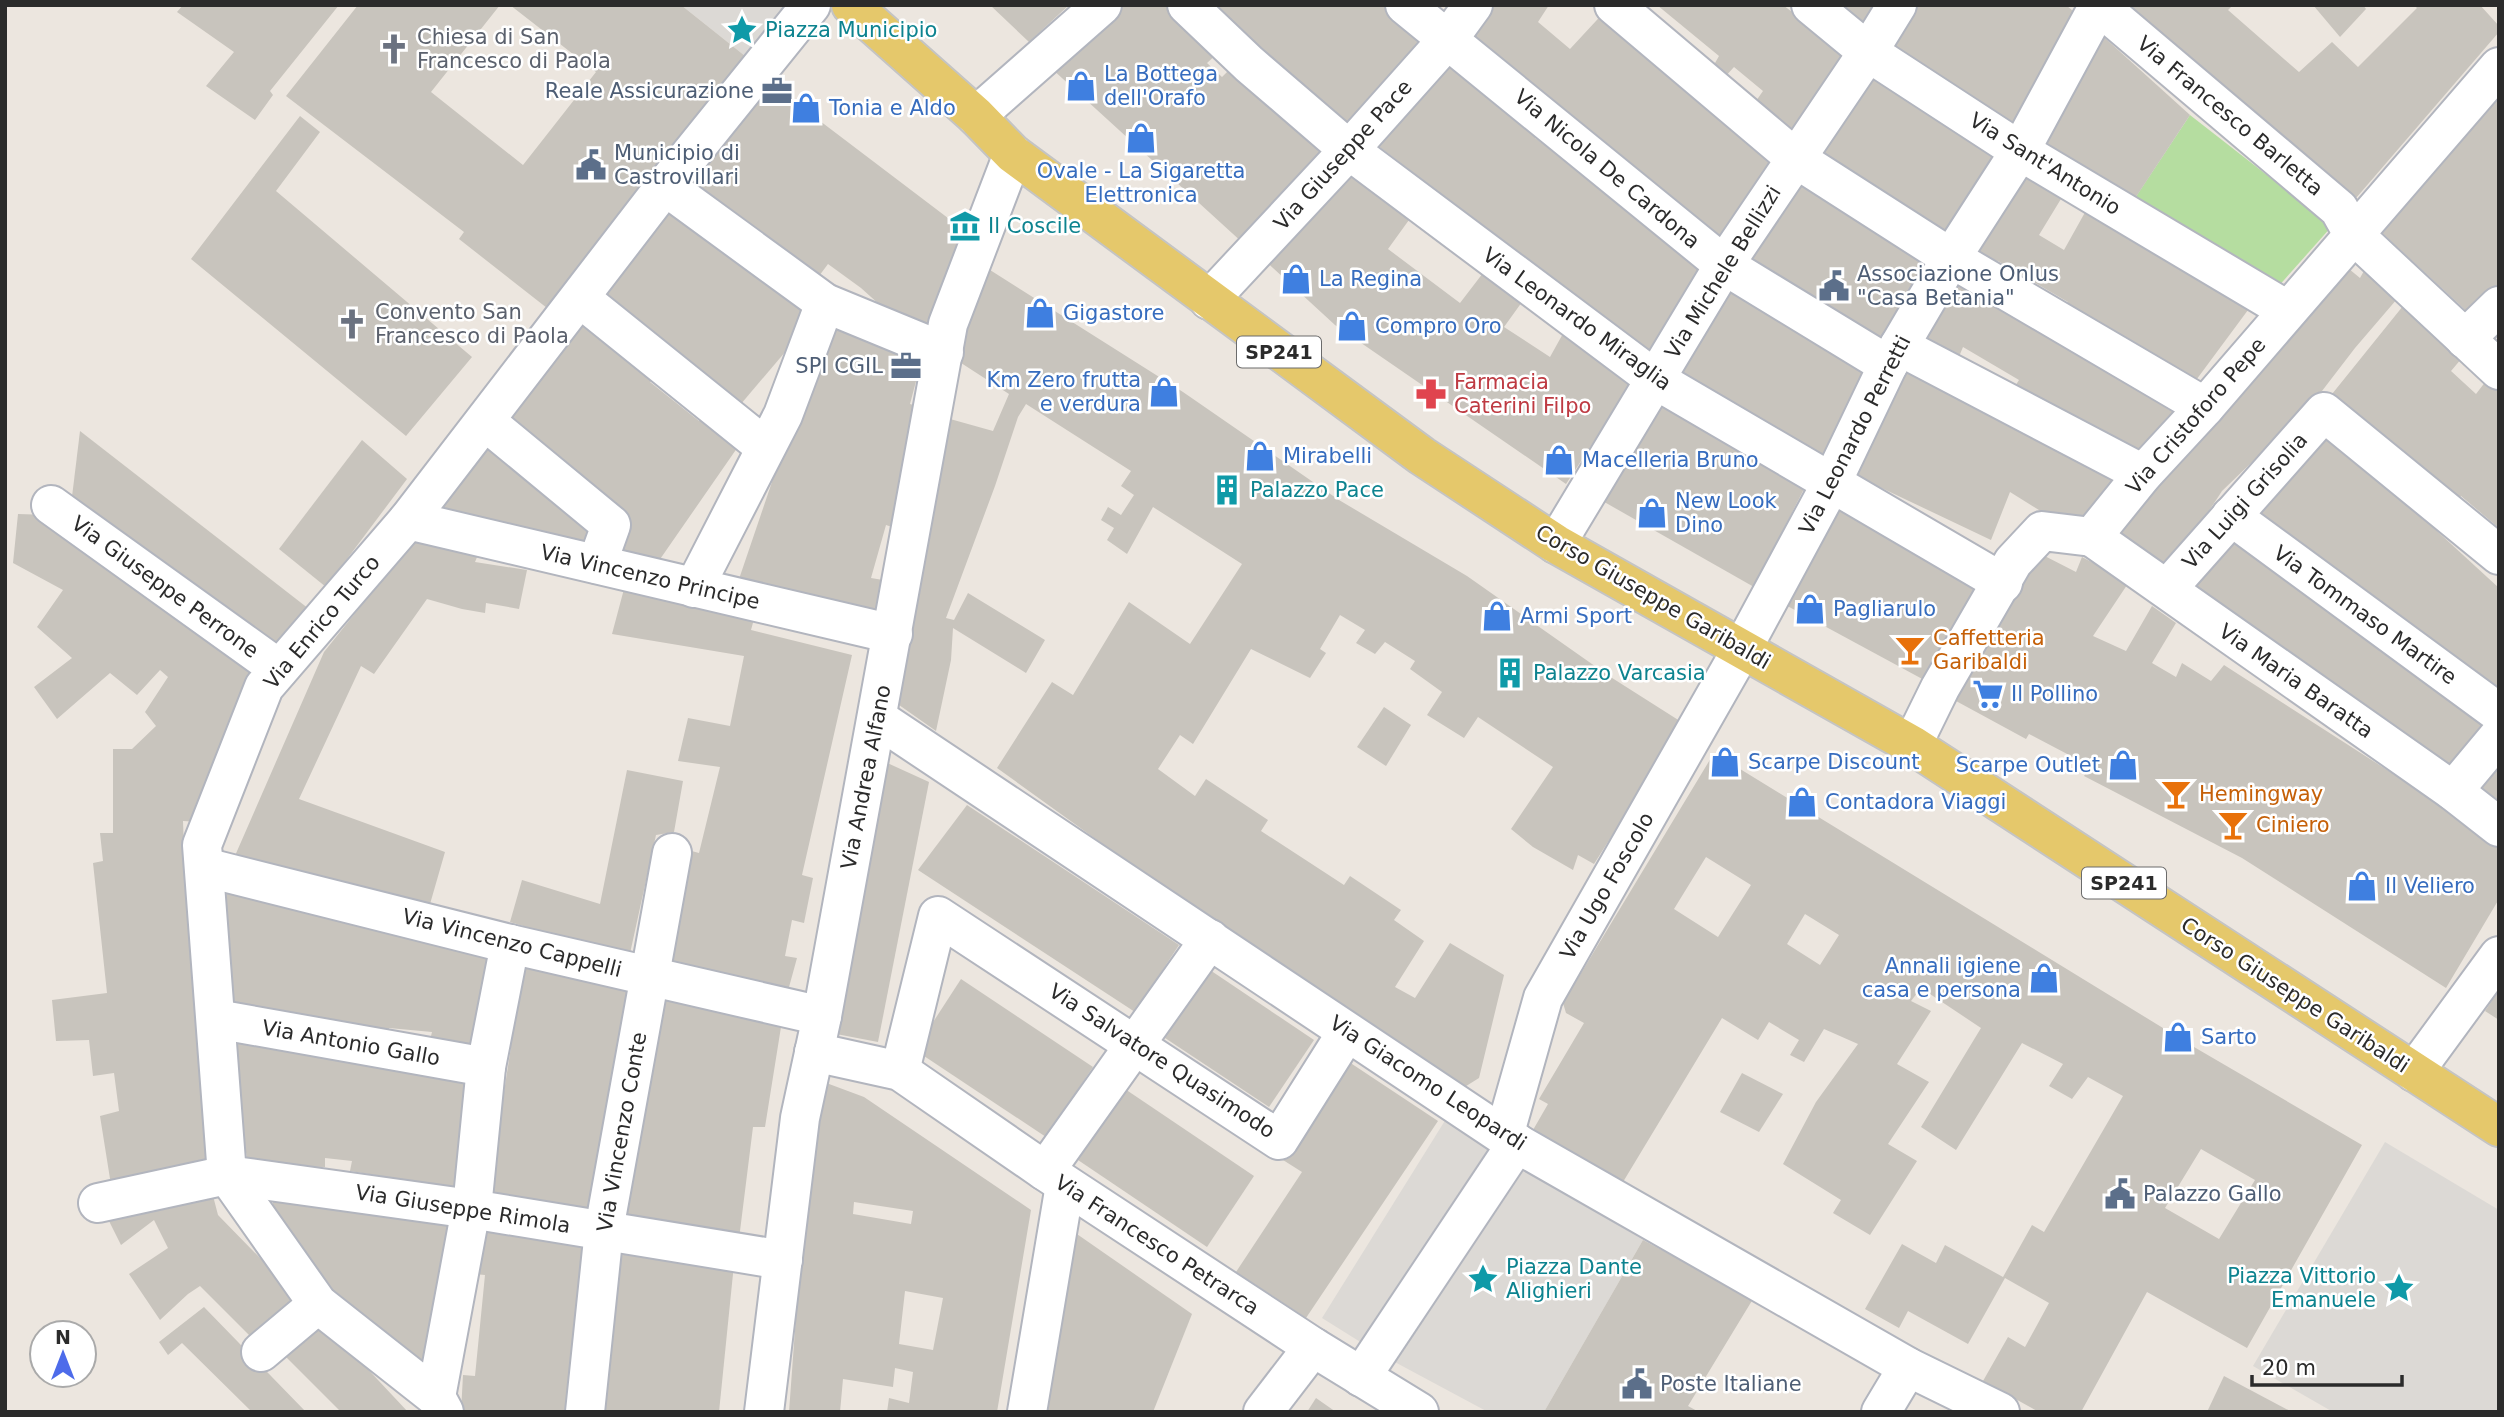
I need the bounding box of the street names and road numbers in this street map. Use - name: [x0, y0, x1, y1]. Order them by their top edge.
- street label: Via Francesco Barletta: [2132, 31, 2328, 201]
- street label: Via Giuseppe Pace: [1269, 75, 1417, 235]
- street label: Via Nicola De Cardona: [1509, 84, 1705, 254]
- street label: Via Sant'Antonio: [1965, 108, 2125, 220]
- street label: Via Michele Bellizzi: [1660, 181, 1786, 363]
- street label: Via Leonardo Miraglia: [1478, 243, 1676, 395]
- street label: Via Leonardo Perretti: [1794, 331, 1916, 539]
- street label: Via Cristoforo Pepe: [2122, 333, 2270, 499]
- road number: SP241: [1237, 336, 1321, 368]
- street label: Via Luigi Grisolia: [2178, 428, 2312, 574]
- street label: Via Giuseppe Perrone: [67, 511, 263, 663]
- street label: Corso Giuseppe Garibaldi: [1531, 520, 1775, 674]
- street label: Via Vincenzo Principe: [538, 540, 762, 614]
- street label: Via Tommaso Martire: [2269, 541, 2461, 689]
- street label: Via Enrico Turco: [259, 550, 385, 694]
- street label: Via Maria Baratta: [2214, 619, 2378, 743]
- street label: Via Andrea Alfano: [836, 683, 896, 871]
- street label: Via Ugo Foscolo: [1555, 808, 1659, 964]
- road number: SP241: [2082, 868, 2166, 898]
- street label: Via Vincenzo Cappelli: [400, 904, 624, 982]
- street label: Corso Giuseppe Garibaldi: [2177, 912, 2413, 1078]
- street label: Via Salvatore Quasimodo: [1045, 979, 1279, 1143]
- street label: Via Giacomo Leopardi: [1325, 1010, 1531, 1156]
- street label: Via Antonio Gallo: [260, 1016, 442, 1070]
- street label: Via Vincenzo Conte: [593, 1030, 651, 1234]
- street label: Via Francesco Petrarca: [1051, 1170, 1263, 1320]
- street label: Via Giuseppe Rimola: [354, 1180, 572, 1238]

